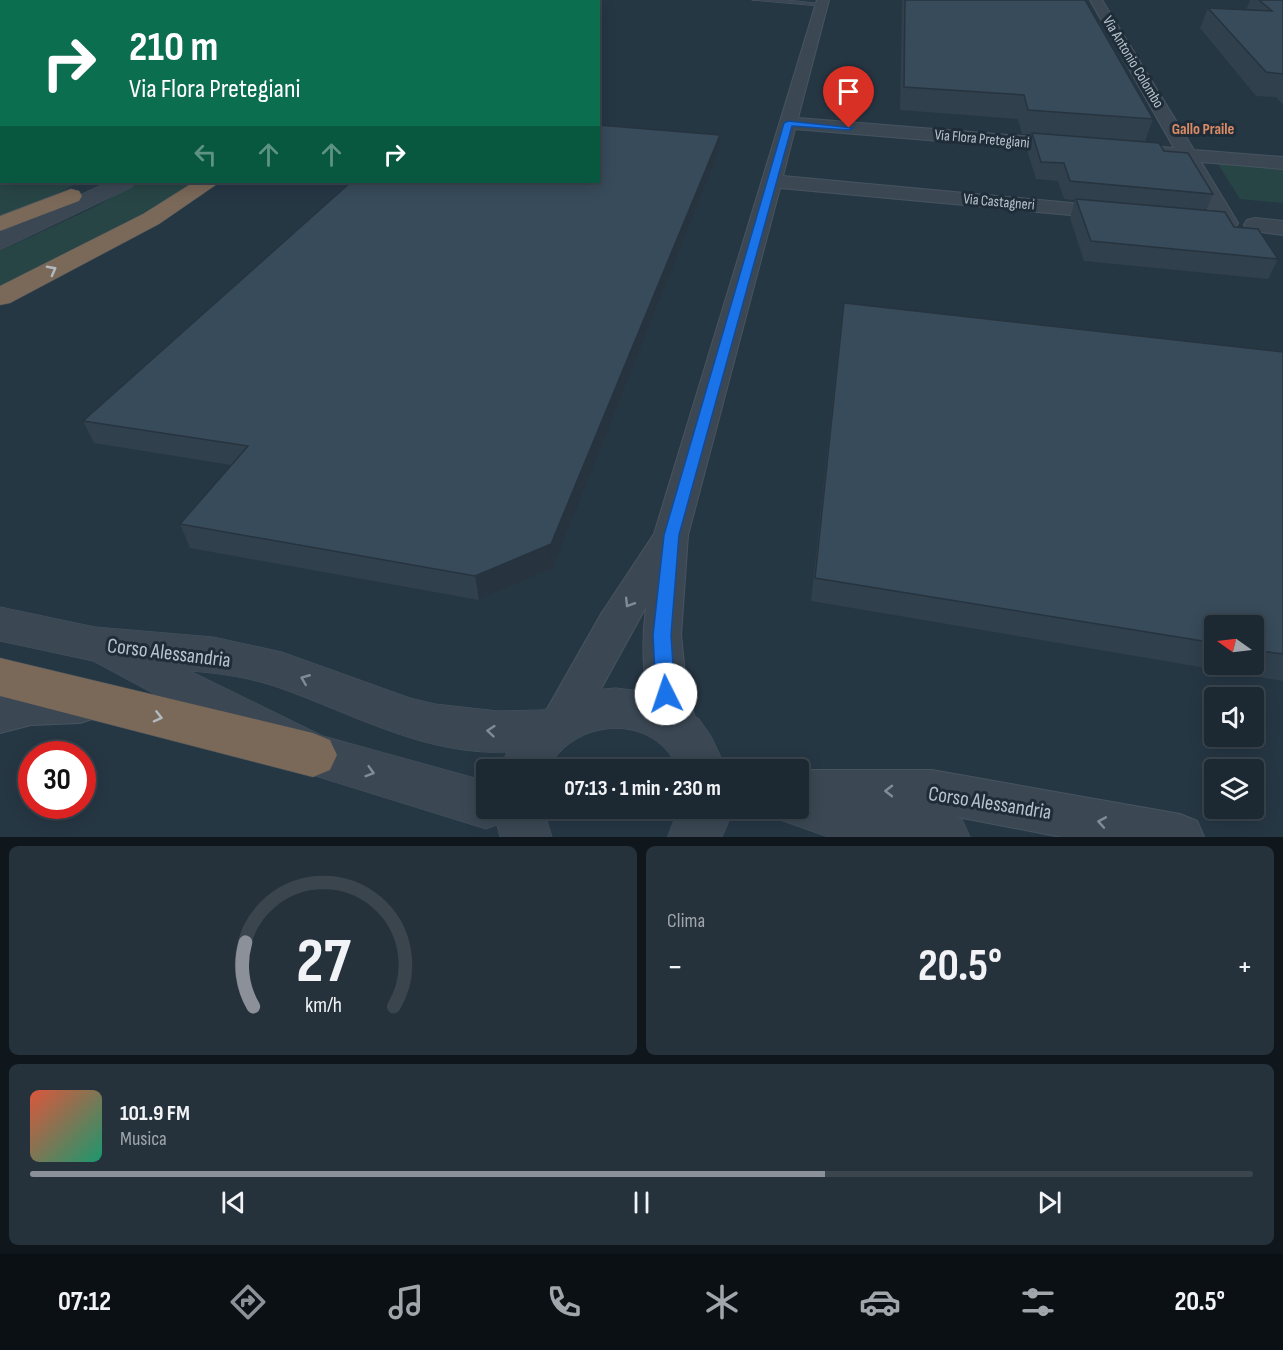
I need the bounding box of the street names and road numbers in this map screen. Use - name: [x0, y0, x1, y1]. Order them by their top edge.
- street label: Via Antonio Colombo: [1098, 13, 1168, 111]
- street label: Via Flora Pretegiani: [934, 125, 1030, 153]
- street label: Via Castagneri: [962, 189, 1036, 215]
- street label: Corso Alessandria: [106, 633, 232, 673]
- street label: Corso Alessandria: [927, 781, 1053, 825]

